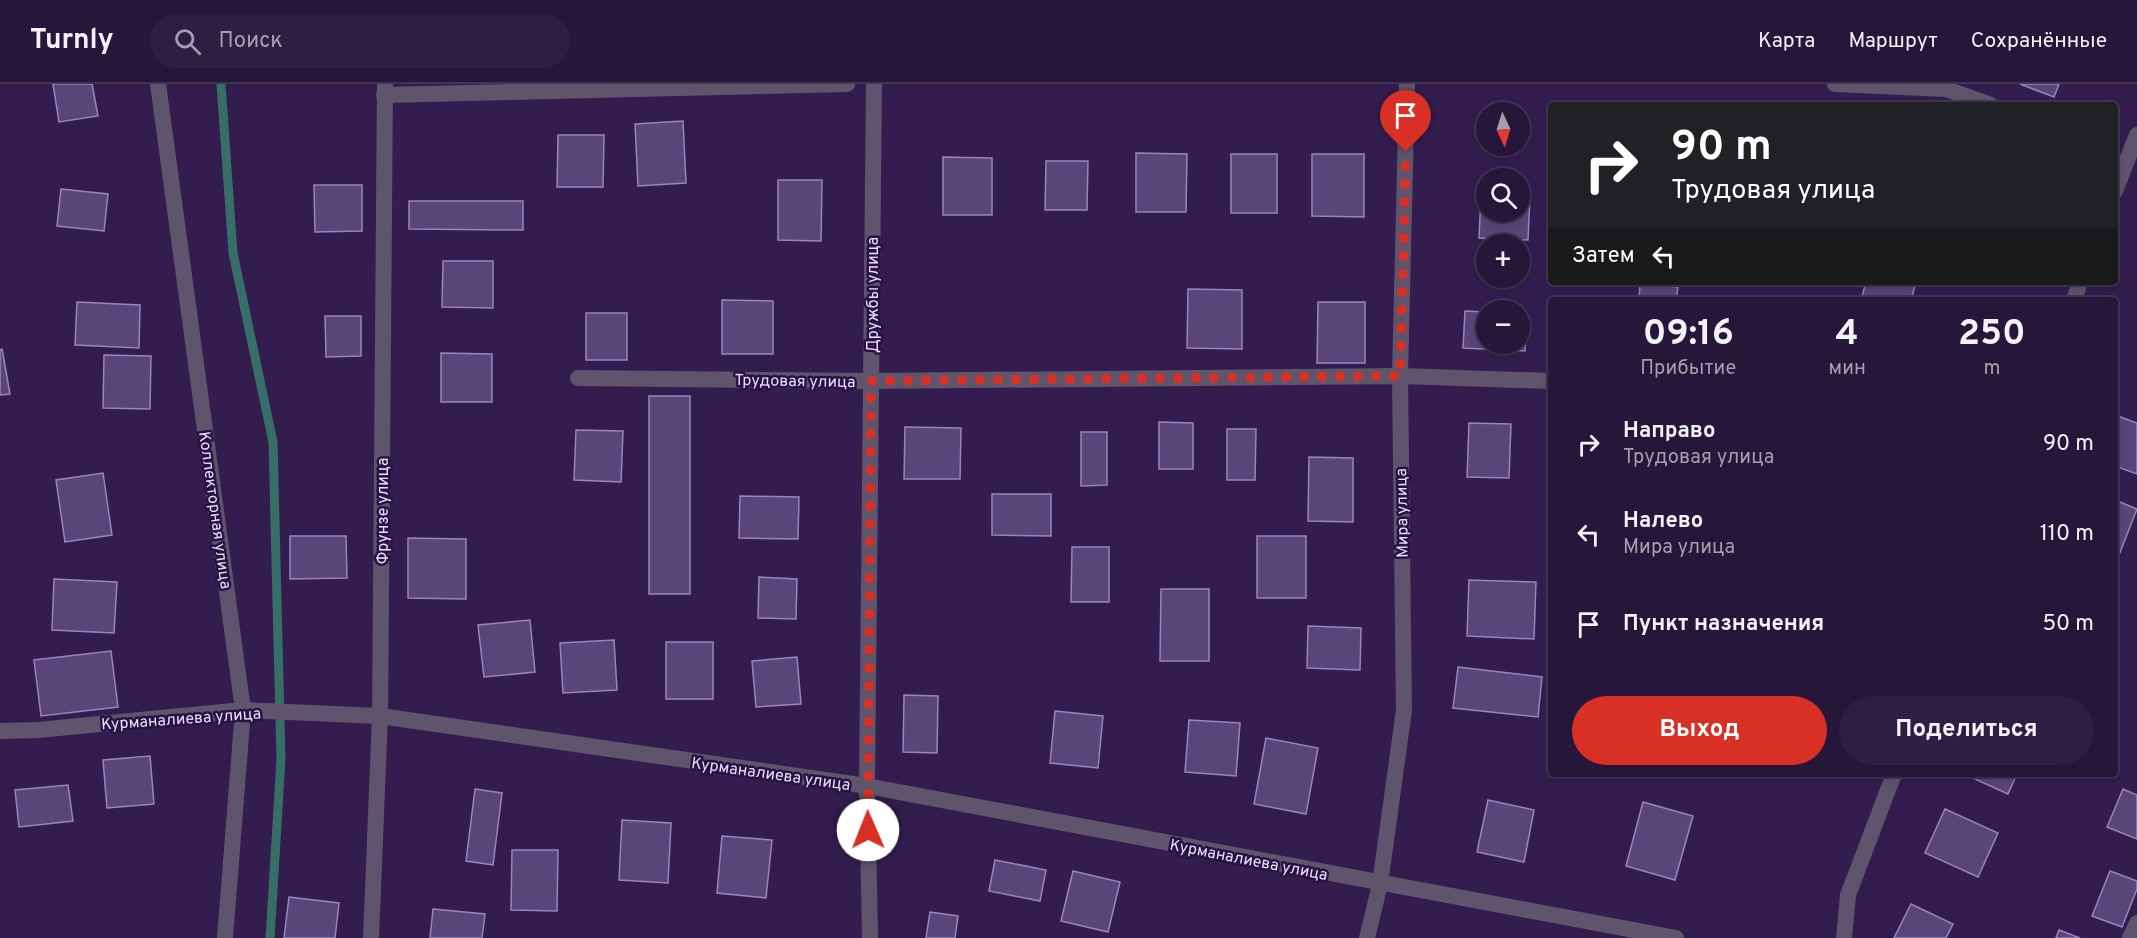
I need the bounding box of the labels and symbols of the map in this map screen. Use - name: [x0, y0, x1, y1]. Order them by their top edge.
- pin: [1380, 90, 1431, 152]
- north arrow: [1476, 102, 1530, 156]
- street label: Дружбы улица: [864, 237, 884, 353]
- street label: Трудовая улица: [734, 371, 856, 393]
- street label: Коллекторная улица: [193, 430, 235, 590]
- street label: Фрунзе улица: [374, 458, 394, 564]
- street label: Мира улица: [1392, 468, 1414, 558]
- street label: Курманалиева улица: [100, 704, 262, 736]
- street label: Курманалиева улица: [690, 754, 852, 796]
- position arrow: [836, 798, 900, 862]
- street label: Курманалиева улица: [1168, 836, 1329, 886]

